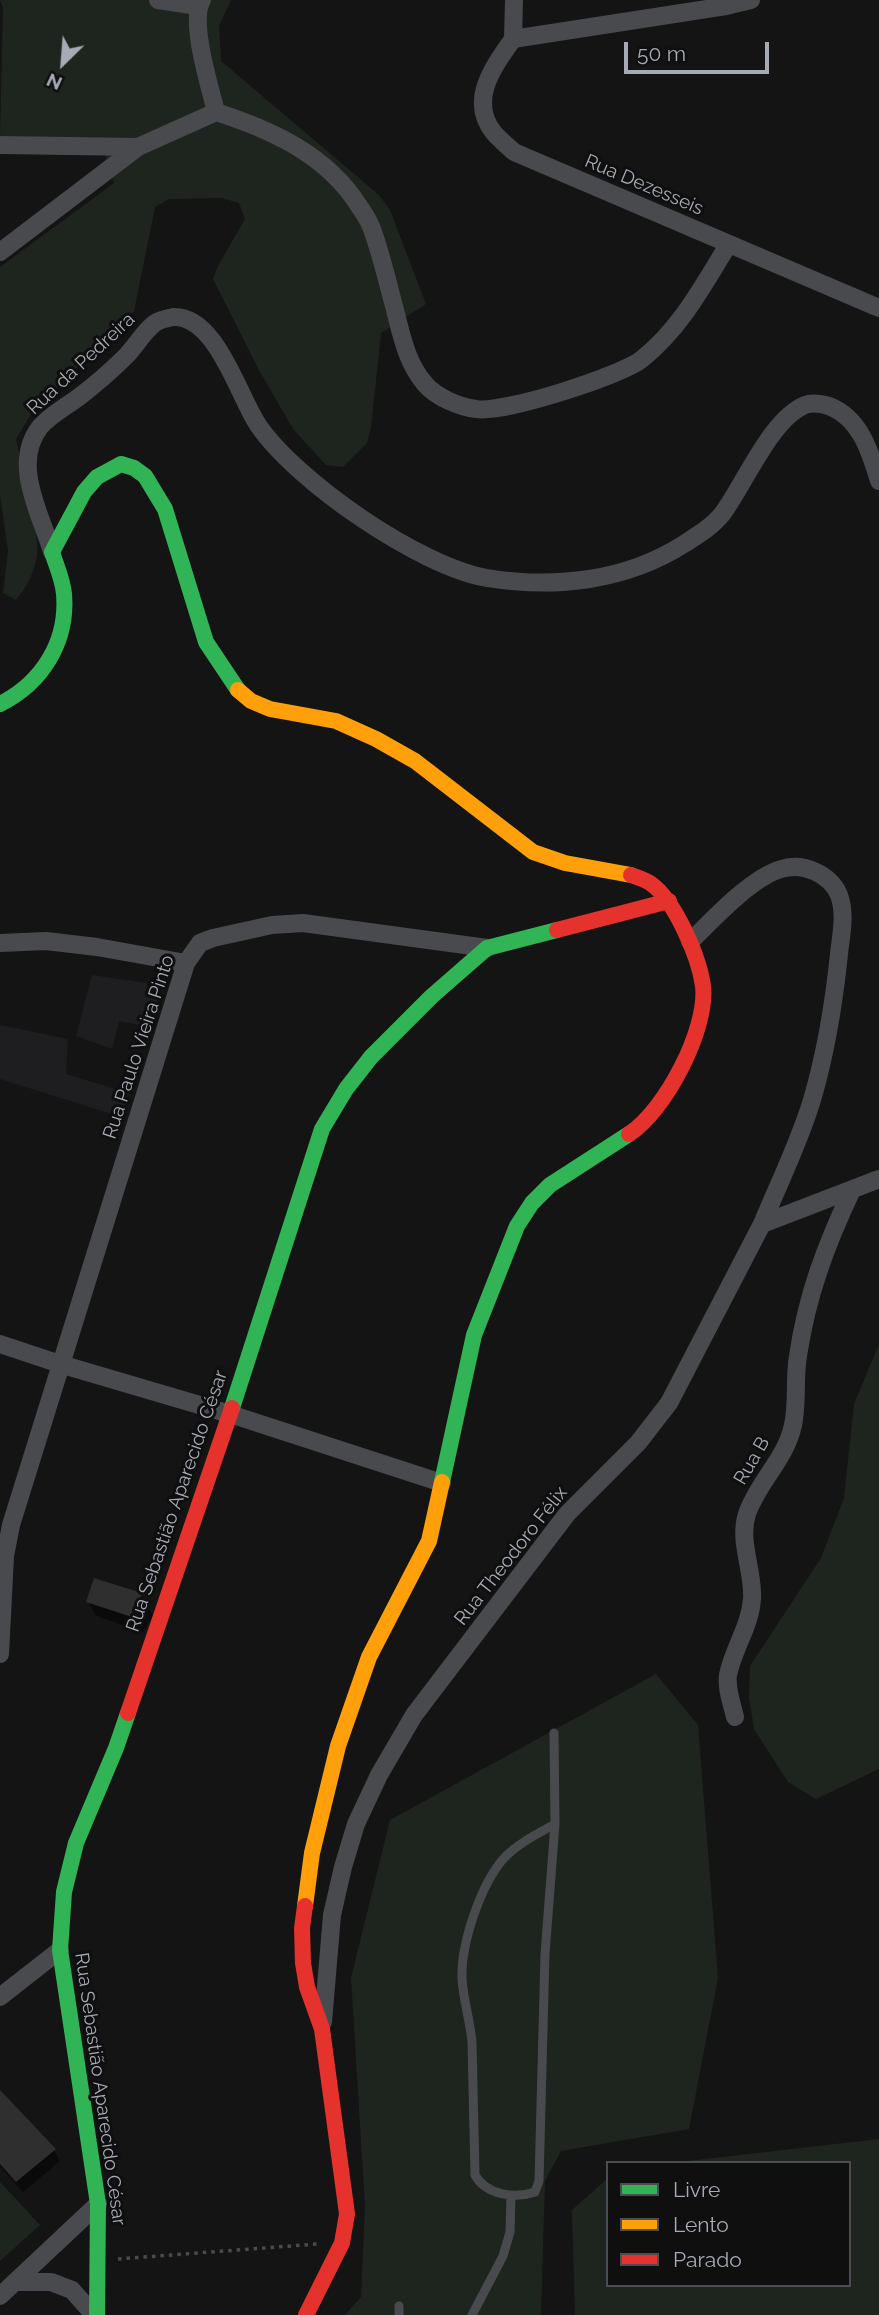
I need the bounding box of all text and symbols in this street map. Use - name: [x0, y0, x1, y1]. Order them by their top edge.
- north arrow: [28, 28, 98, 98]
- scale bar: [627, 28, 772, 72]
- text: 50 m: [637, 41, 686, 66]
- text: N: [43, 69, 65, 95]
- street label: Rua Dezesseis: [581, 150, 707, 220]
- street label: Rua da Pedreira: [22, 308, 140, 420]
- street label: Rua Paulo Vieira Pinto: [98, 952, 180, 1142]
- street label: Rua Sebastião Aparecido César: [121, 1367, 233, 1635]
- street label: Rua B: [729, 1433, 775, 1489]
- street label: Rua Theodoro Félix: [450, 1482, 572, 1630]
- street label: Rua Sebastião Aparecido César: [70, 1951, 130, 2227]
- legend: [606, 2161, 851, 2287]
- text: Livre: [673, 2177, 720, 2202]
- text: Lento: [673, 2212, 729, 2237]
- text: Parado: [673, 2247, 742, 2272]

